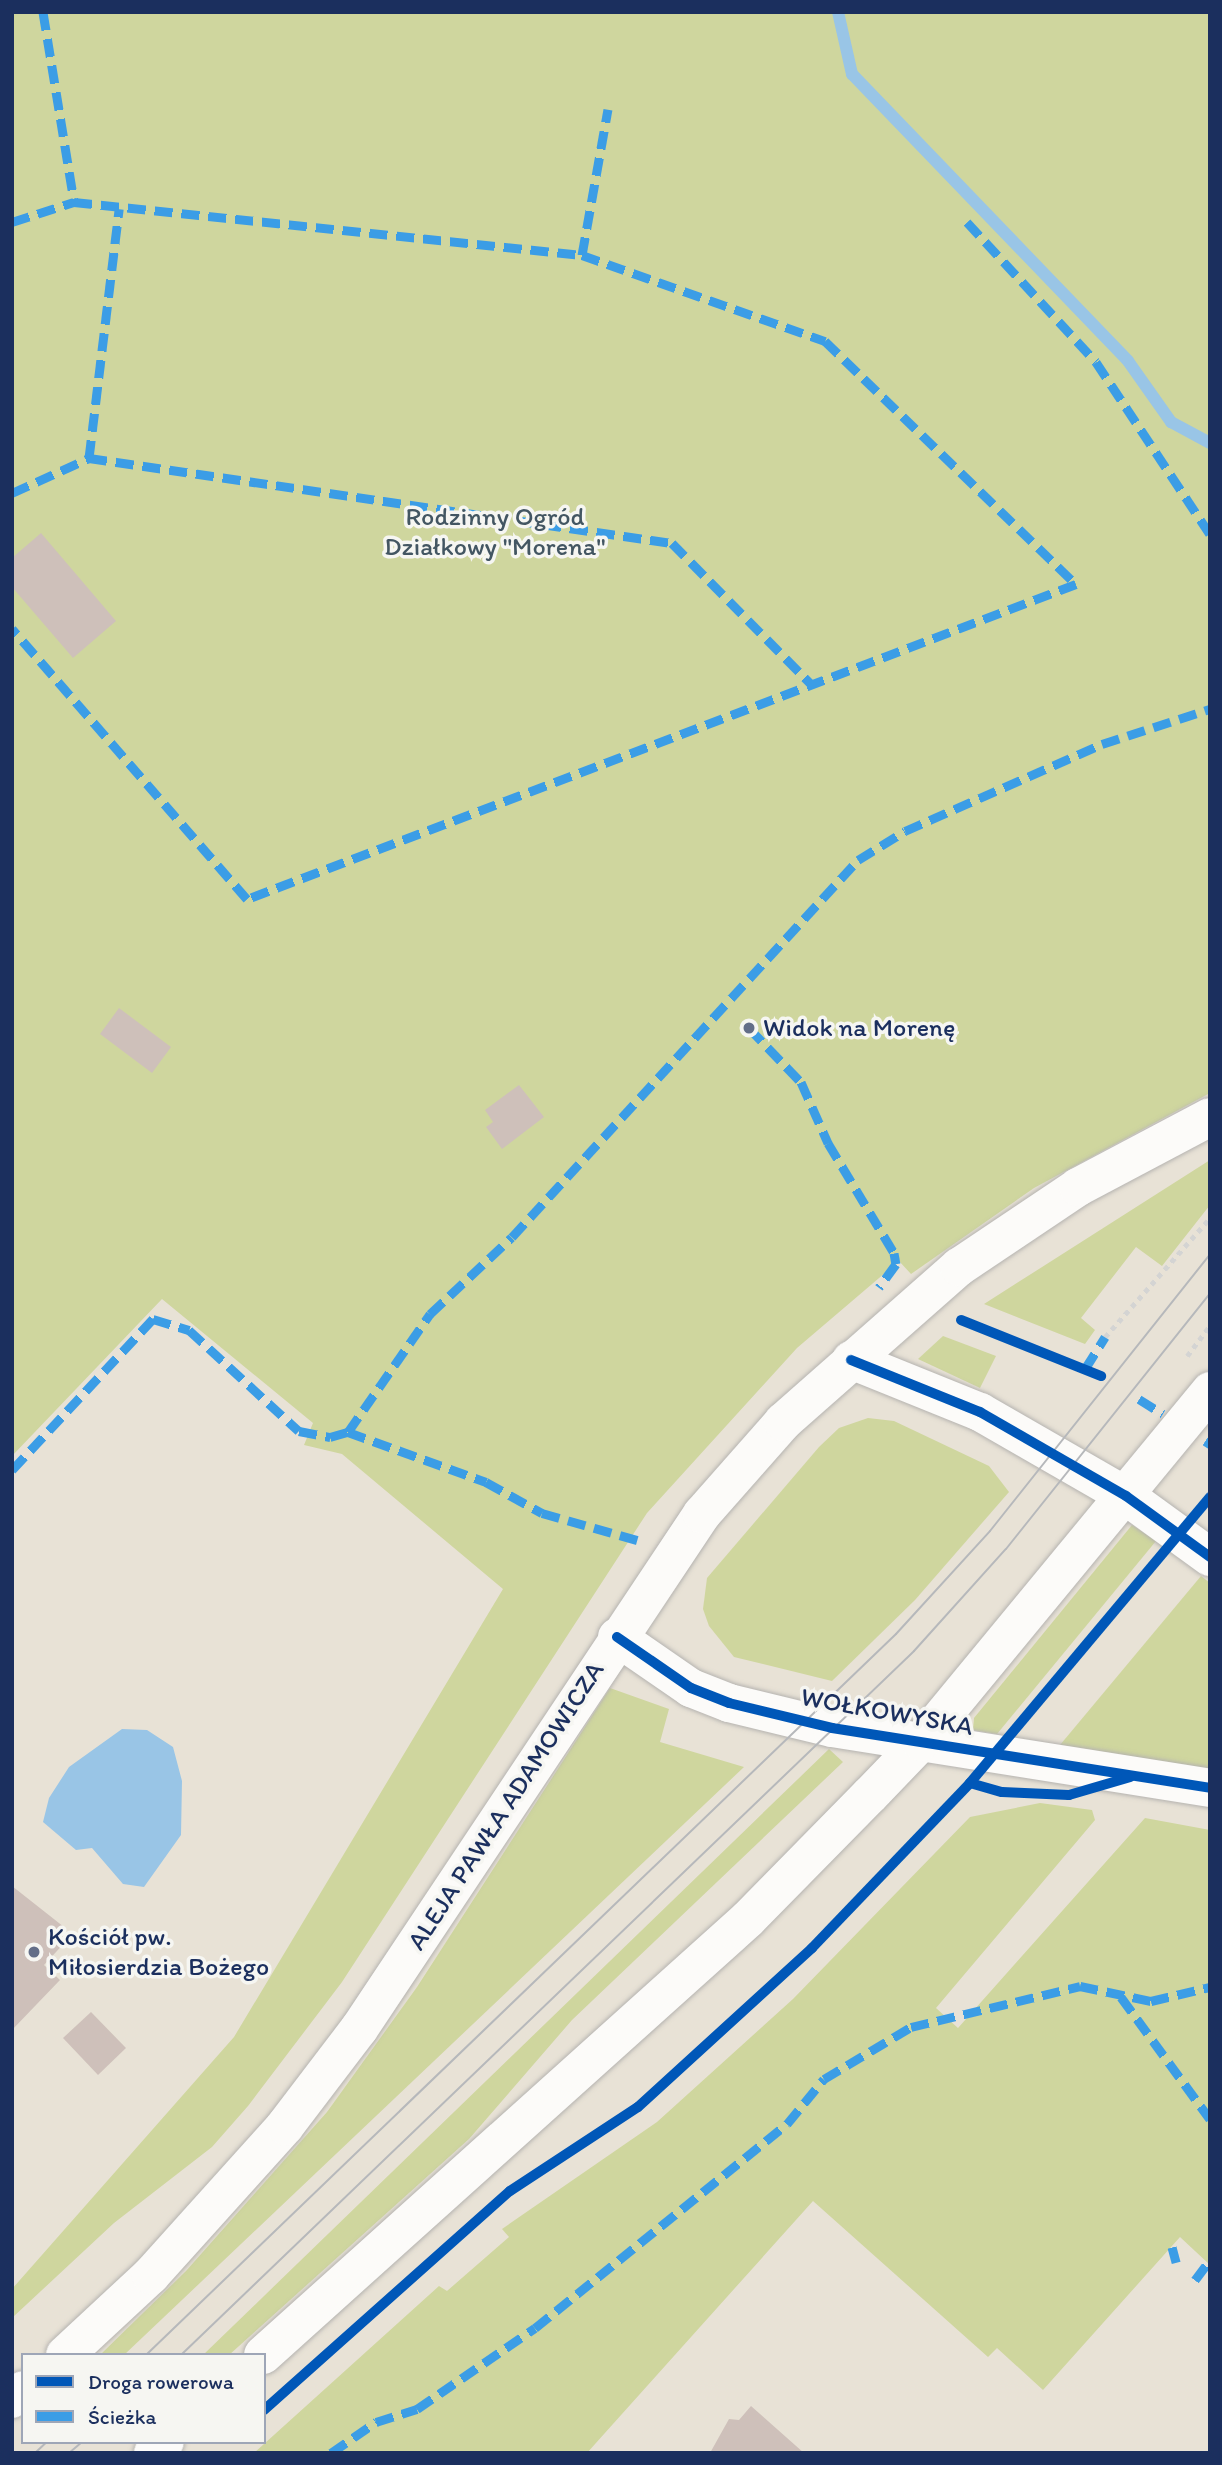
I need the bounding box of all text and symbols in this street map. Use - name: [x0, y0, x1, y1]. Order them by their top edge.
- park label: Rodzinny Ogród Działkowy "Morena": [384, 501, 606, 562]
- place label: Widok na Morenę: [763, 1012, 955, 1044]
- marker: Widok na Morenę: [741, 1020, 757, 1036]
- street label: ALEJA PAWŁA ADAMOWICZA: [401, 1656, 611, 1956]
- street label: WOŁKOWYSKA: [798, 1681, 976, 1743]
- place label: Kościół pw. Miłosierdzia Bożego: [48, 1921, 269, 1982]
- marker: Kościół pw. Miłosierdzia Bożego: [26, 1944, 42, 1960]
- legend: [21, 2353, 266, 2444]
- text: Droga rowerowa: [88, 2369, 234, 2394]
- text: Ścieżka: [88, 2404, 156, 2429]

